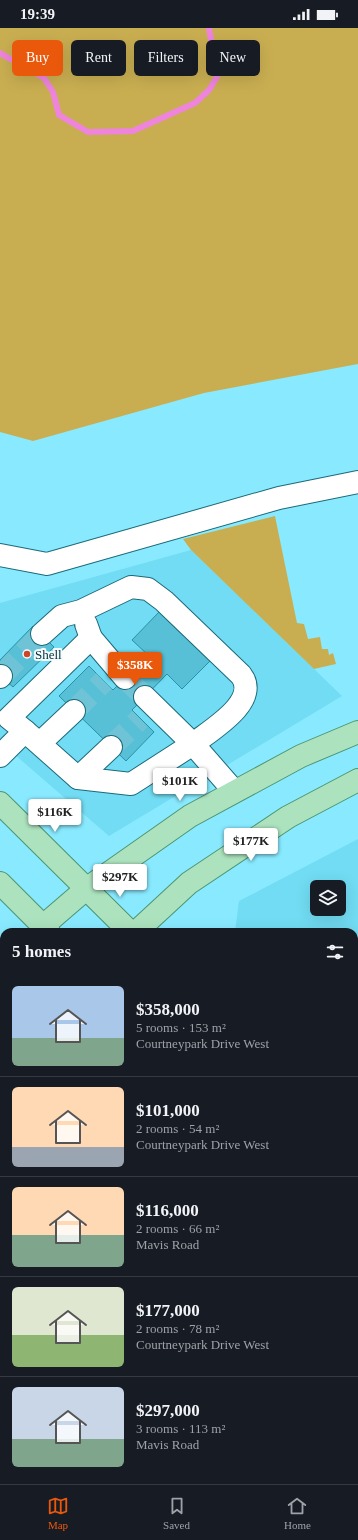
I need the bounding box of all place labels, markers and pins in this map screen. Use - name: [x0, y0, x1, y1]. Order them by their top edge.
- place label: Shell: [35, 647, 62, 662]
- marker: Shell: [22, 649, 32, 659]
- pin: $358K: [107, 652, 163, 686]
- pin: $101K: [152, 768, 208, 802]
- pin: $116K: [27, 799, 83, 833]
- pin: $177K: [223, 828, 279, 862]
- pin: $297K: [92, 864, 148, 898]

